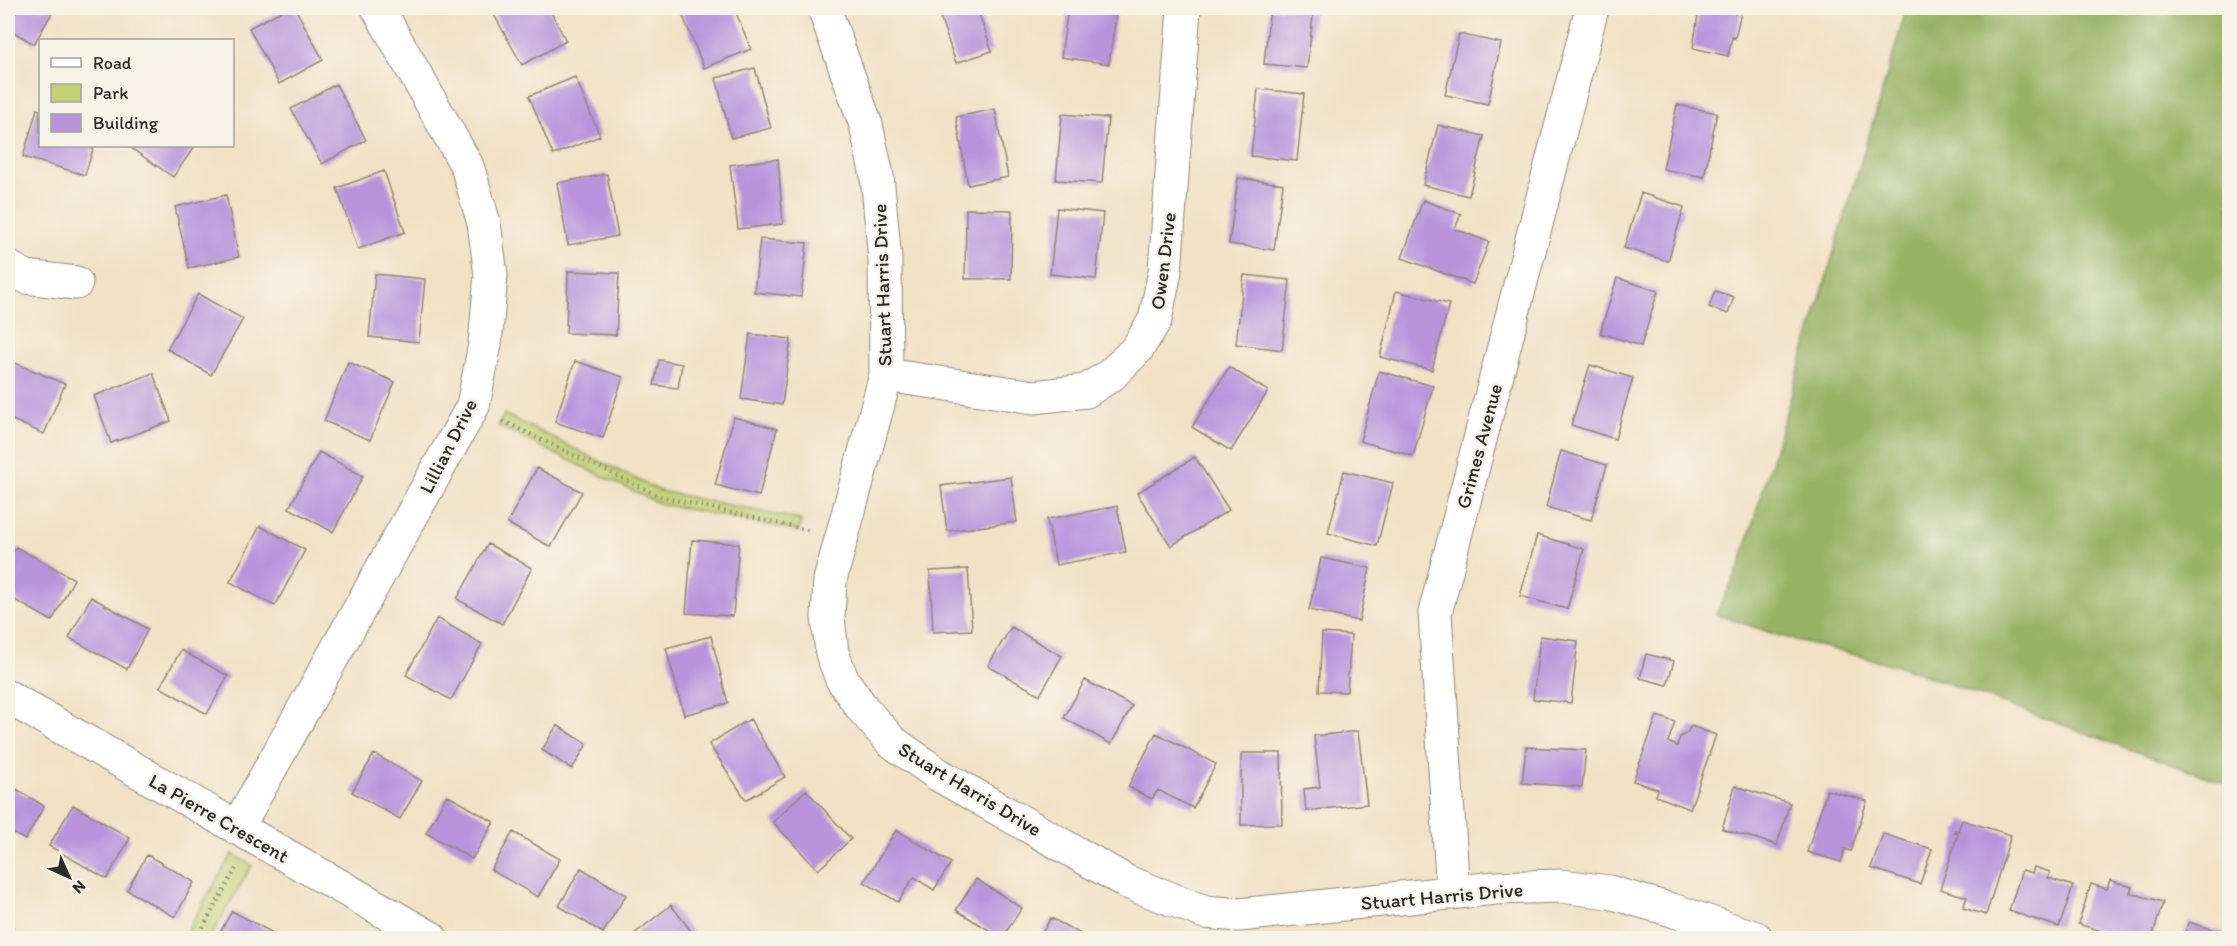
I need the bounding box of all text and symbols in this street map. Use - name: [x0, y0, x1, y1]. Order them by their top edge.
- legend: [39, 39, 234, 147]
- text: Road: [93, 52, 132, 74]
- text: Park: [93, 82, 128, 104]
- text: Building: [93, 112, 159, 134]
- street label: Stuart Harris Drive: [867, 203, 897, 367]
- street label: Owen Drive: [1145, 211, 1181, 311]
- street label: Grimes Avenue: [1451, 381, 1507, 511]
- street label: Lillian Drive: [414, 395, 482, 497]
- street label: Stuart Harris Drive: [894, 737, 1046, 841]
- street label: La Pierre Crescent: [145, 768, 293, 868]
- north arrow: [39, 847, 99, 907]
- text: N: [69, 877, 90, 898]
- street label: Stuart Harris Drive: [1360, 877, 1524, 915]

